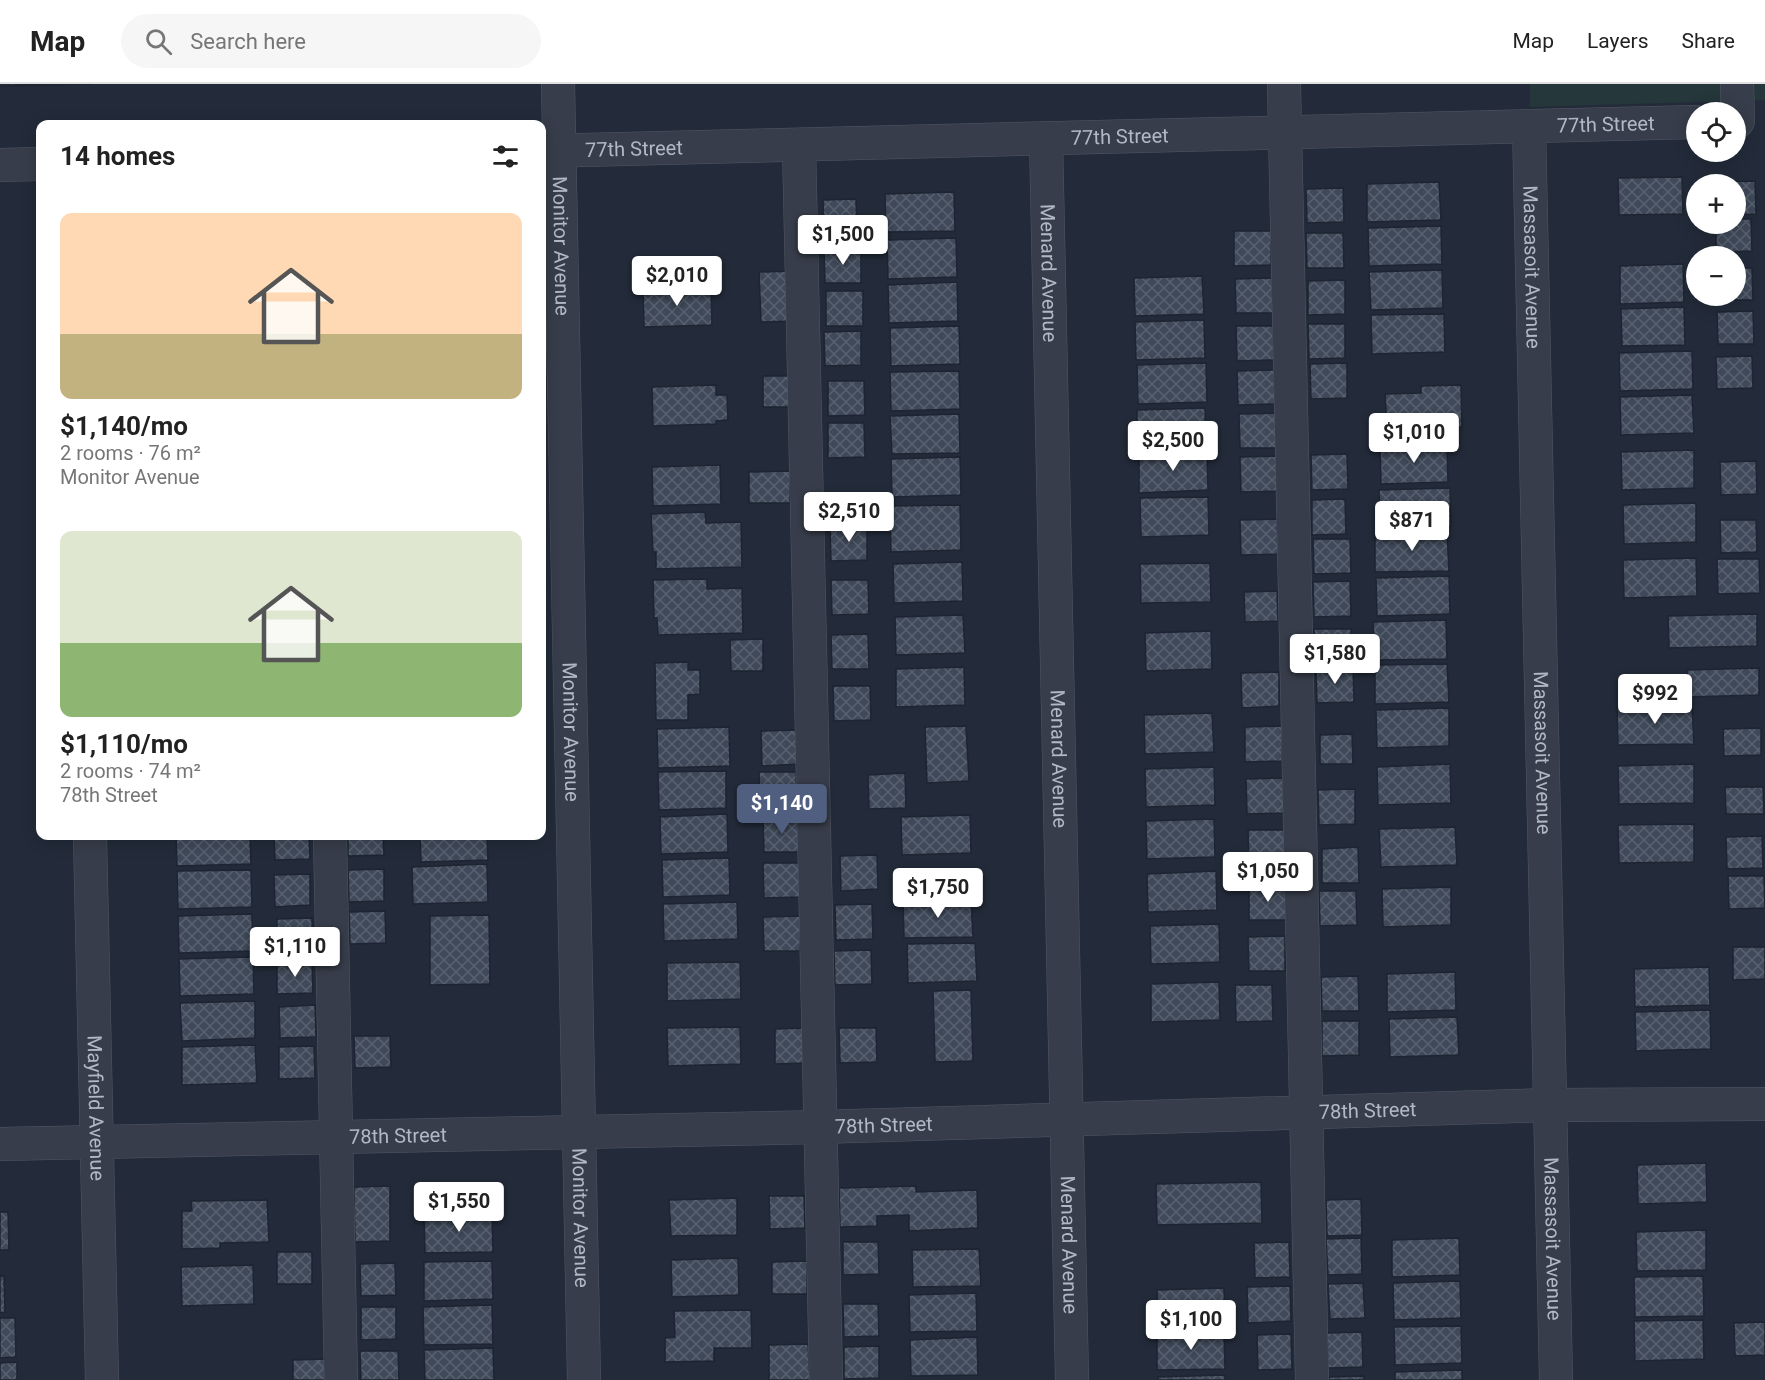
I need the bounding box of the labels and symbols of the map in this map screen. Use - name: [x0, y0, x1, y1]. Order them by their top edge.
- street label: 77th Street: [1556, 111, 1655, 137]
- street label: 77th Street: [1071, 123, 1169, 150]
- street label: 77th Street: [585, 135, 683, 162]
- street label: Monitor Avenue: [548, 176, 575, 316]
- street label: Massasoit Avenue: [1518, 185, 1546, 349]
- street label: Menard Avenue: [1035, 204, 1062, 342]
- pin: $1,500: [794, 215, 892, 266]
- pin: $2,010: [628, 256, 726, 307]
- pin: $1,010: [1365, 413, 1463, 464]
- pin: $2,500: [1124, 421, 1222, 472]
- pin: $2,510: [800, 492, 898, 543]
- pin: $871: [1376, 501, 1448, 552]
- pin: $1,580: [1286, 634, 1384, 685]
- street label: Monitor Avenue: [558, 662, 584, 802]
- street label: Massasoit Avenue: [1529, 671, 1556, 835]
- pin: $992: [1619, 674, 1691, 725]
- street label: Menard Avenue: [1046, 689, 1072, 828]
- pin: $1,140: [733, 784, 831, 835]
- pin: $1,050: [1219, 852, 1317, 903]
- pin: $1,750: [889, 868, 987, 919]
- pin: $1,110: [246, 927, 344, 978]
- street label: Mayfield Avenue: [82, 1035, 110, 1181]
- street label: 78th Street: [1318, 1097, 1417, 1124]
- street label: 78th Street: [835, 1112, 933, 1139]
- street label: 78th Street: [349, 1123, 447, 1149]
- street label: Monitor Avenue: [567, 1148, 594, 1288]
- street label: Massasoit Avenue: [1539, 1157, 1567, 1321]
- street label: Menard Avenue: [1056, 1175, 1083, 1314]
- pin: $1,550: [410, 1182, 508, 1233]
- pin: $1,100: [1142, 1300, 1240, 1351]

